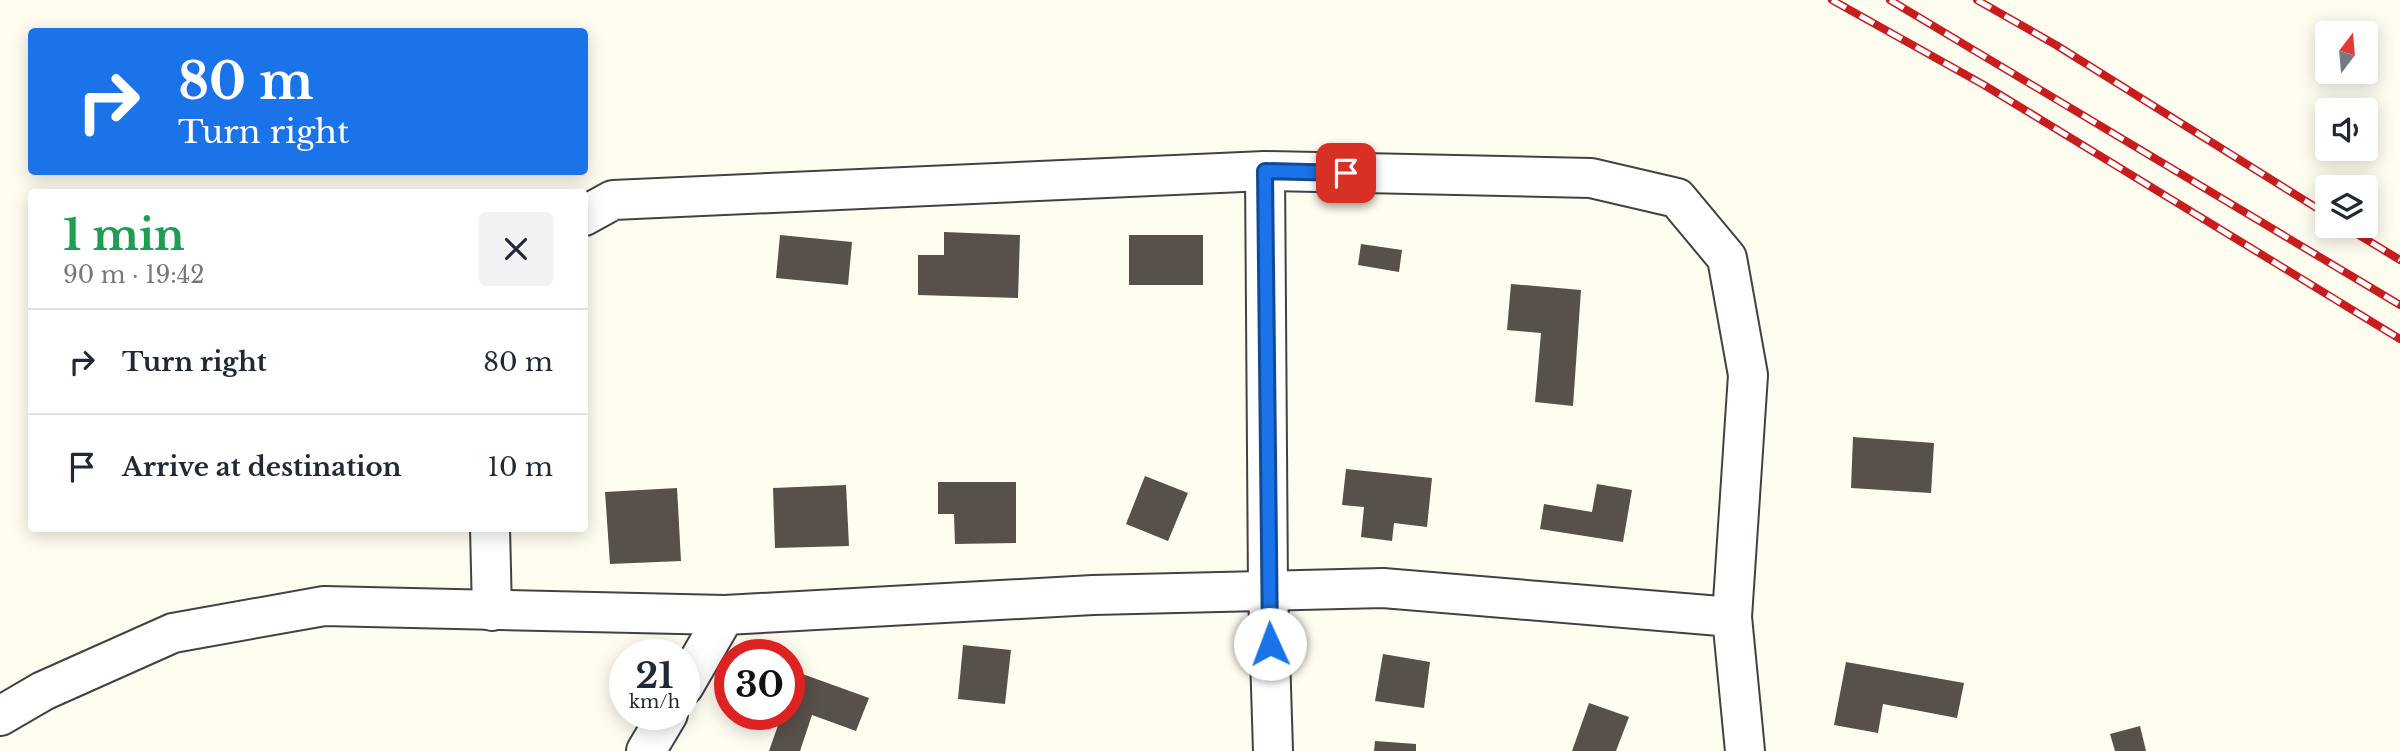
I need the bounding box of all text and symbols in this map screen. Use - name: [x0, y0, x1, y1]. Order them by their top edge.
- north arrow: [2315, 21, 2378, 84]
- map controls: [2315, 21, 2378, 238]
- text: 80 m: [178, 51, 313, 112]
- icon: right: [63, 56, 154, 147]
- button: sound: [2315, 98, 2378, 161]
- text: Turn right: [178, 112, 349, 152]
- pin: [1316, 143, 1376, 203]
- icon: arrive: [1327, 154, 1365, 192]
- button: layers: [2315, 175, 2378, 238]
- text: 1 min: [63, 209, 185, 261]
- button: close: [479, 212, 553, 286]
- text: 90 m · 19:42: [63, 261, 204, 289]
- icon: right: [63, 343, 101, 381]
- text: Turn right: [122, 346, 267, 378]
- text: 80 m: [483, 346, 553, 378]
- icon: arrive: [63, 448, 101, 486]
- text: Arrive at destination: [122, 451, 402, 483]
- text: 10 m: [487, 451, 553, 483]
- position arrow: [1233, 607, 1307, 681]
- speed limit sign: 30: [714, 639, 805, 730]
- text: 21: [635, 654, 674, 697]
- text: km/h: [629, 691, 680, 713]

